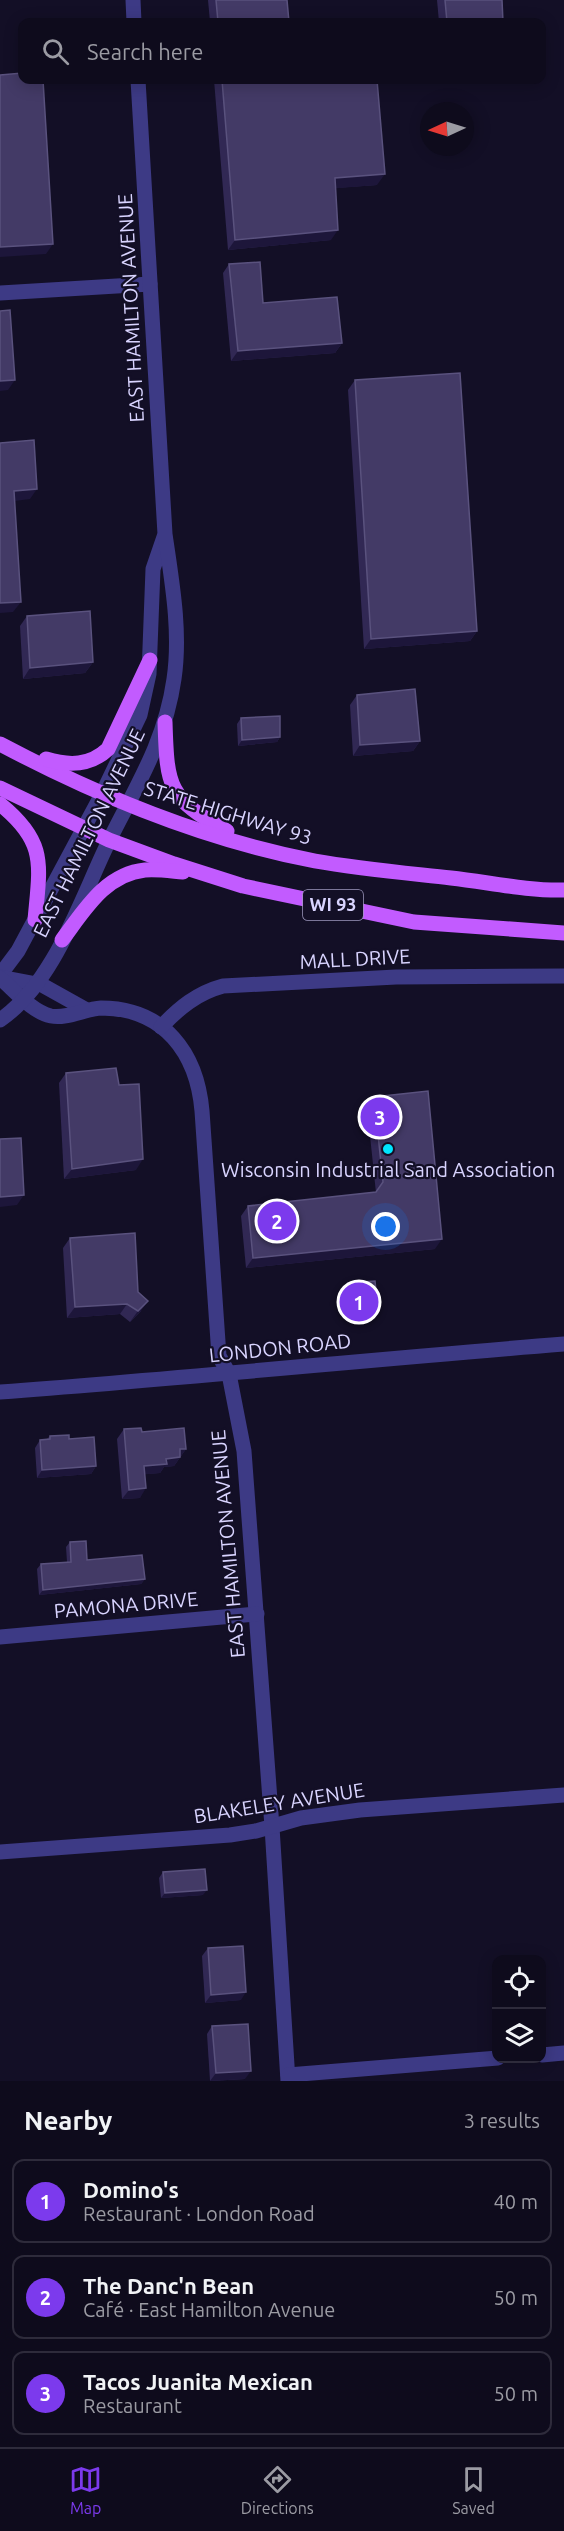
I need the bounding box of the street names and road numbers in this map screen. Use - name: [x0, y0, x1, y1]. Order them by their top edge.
- street label: EAST HAMILTON AVENUE: [113, 193, 148, 423]
- street label: EAST HAMILTON AVENUE: [28, 725, 149, 941]
- street label: STATE HIGHWAY 93: [142, 776, 315, 849]
- road number: WI 93: [303, 890, 363, 920]
- street label: MALL DRIVE: [299, 944, 411, 973]
- street label: LONDON ROAD: [208, 1329, 352, 1366]
- street label: EAST HAMILTON AVENUE: [206, 1429, 249, 1659]
- street label: PAMONA DRIVE: [53, 1587, 199, 1622]
- street label: BLAKELEY AVENUE: [192, 1778, 366, 1827]

